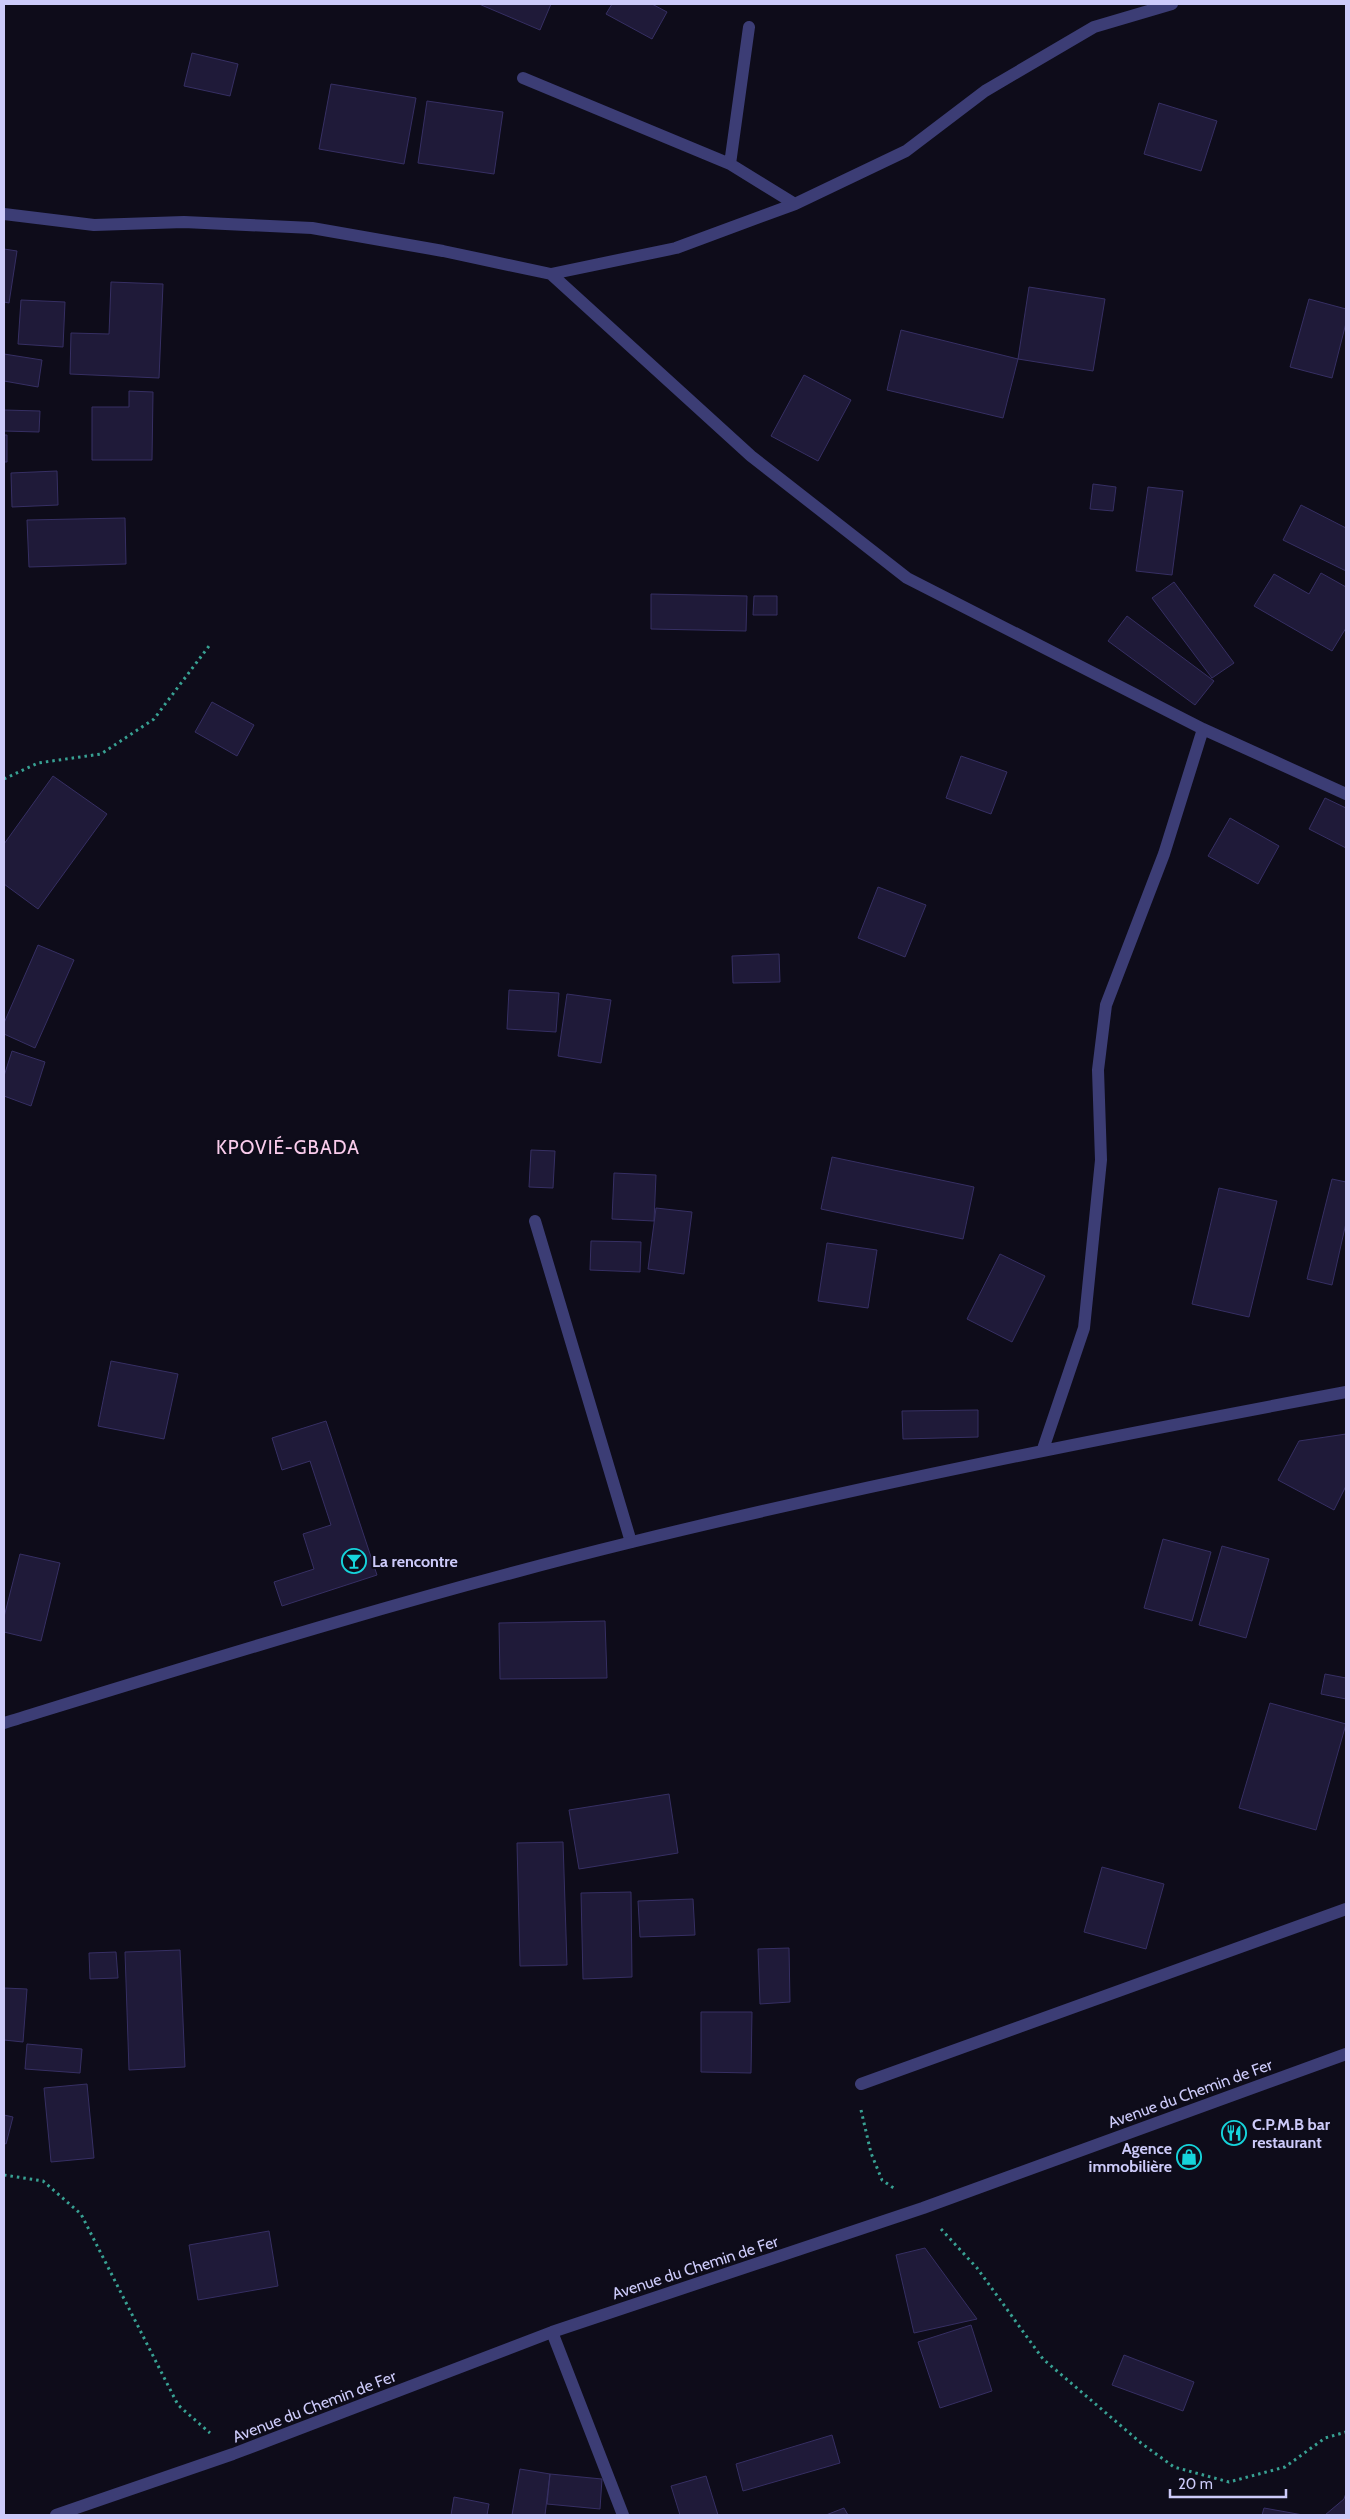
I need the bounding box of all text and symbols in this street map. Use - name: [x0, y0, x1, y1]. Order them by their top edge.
- district label: KPOVIÉ-GBADA: [216, 1135, 360, 1159]
- bar icon: La rencontre: [341, 1548, 367, 1574]
- place label: La rencontre: [372, 1552, 458, 1571]
- street label: Avenue du Chemin de Fer: [1105, 2055, 1276, 2132]
- place label: C.P.M.B bar restaurant: [1252, 2115, 1331, 2152]
- restaurant icon: C.P.M.B bar restaurant: [1221, 2120, 1247, 2146]
- place label: Agence immobilière: [1089, 2139, 1172, 2176]
- shop icon: Agence immobilière: [1176, 2144, 1202, 2170]
- street label: Avenue du Chemin de Fer: [610, 2231, 781, 2303]
- street label: Avenue du Chemin de Fer: [230, 2366, 399, 2446]
- scale bar: [1170, 2466, 1286, 2498]
- text: 20 m: [1178, 2475, 1213, 2493]

